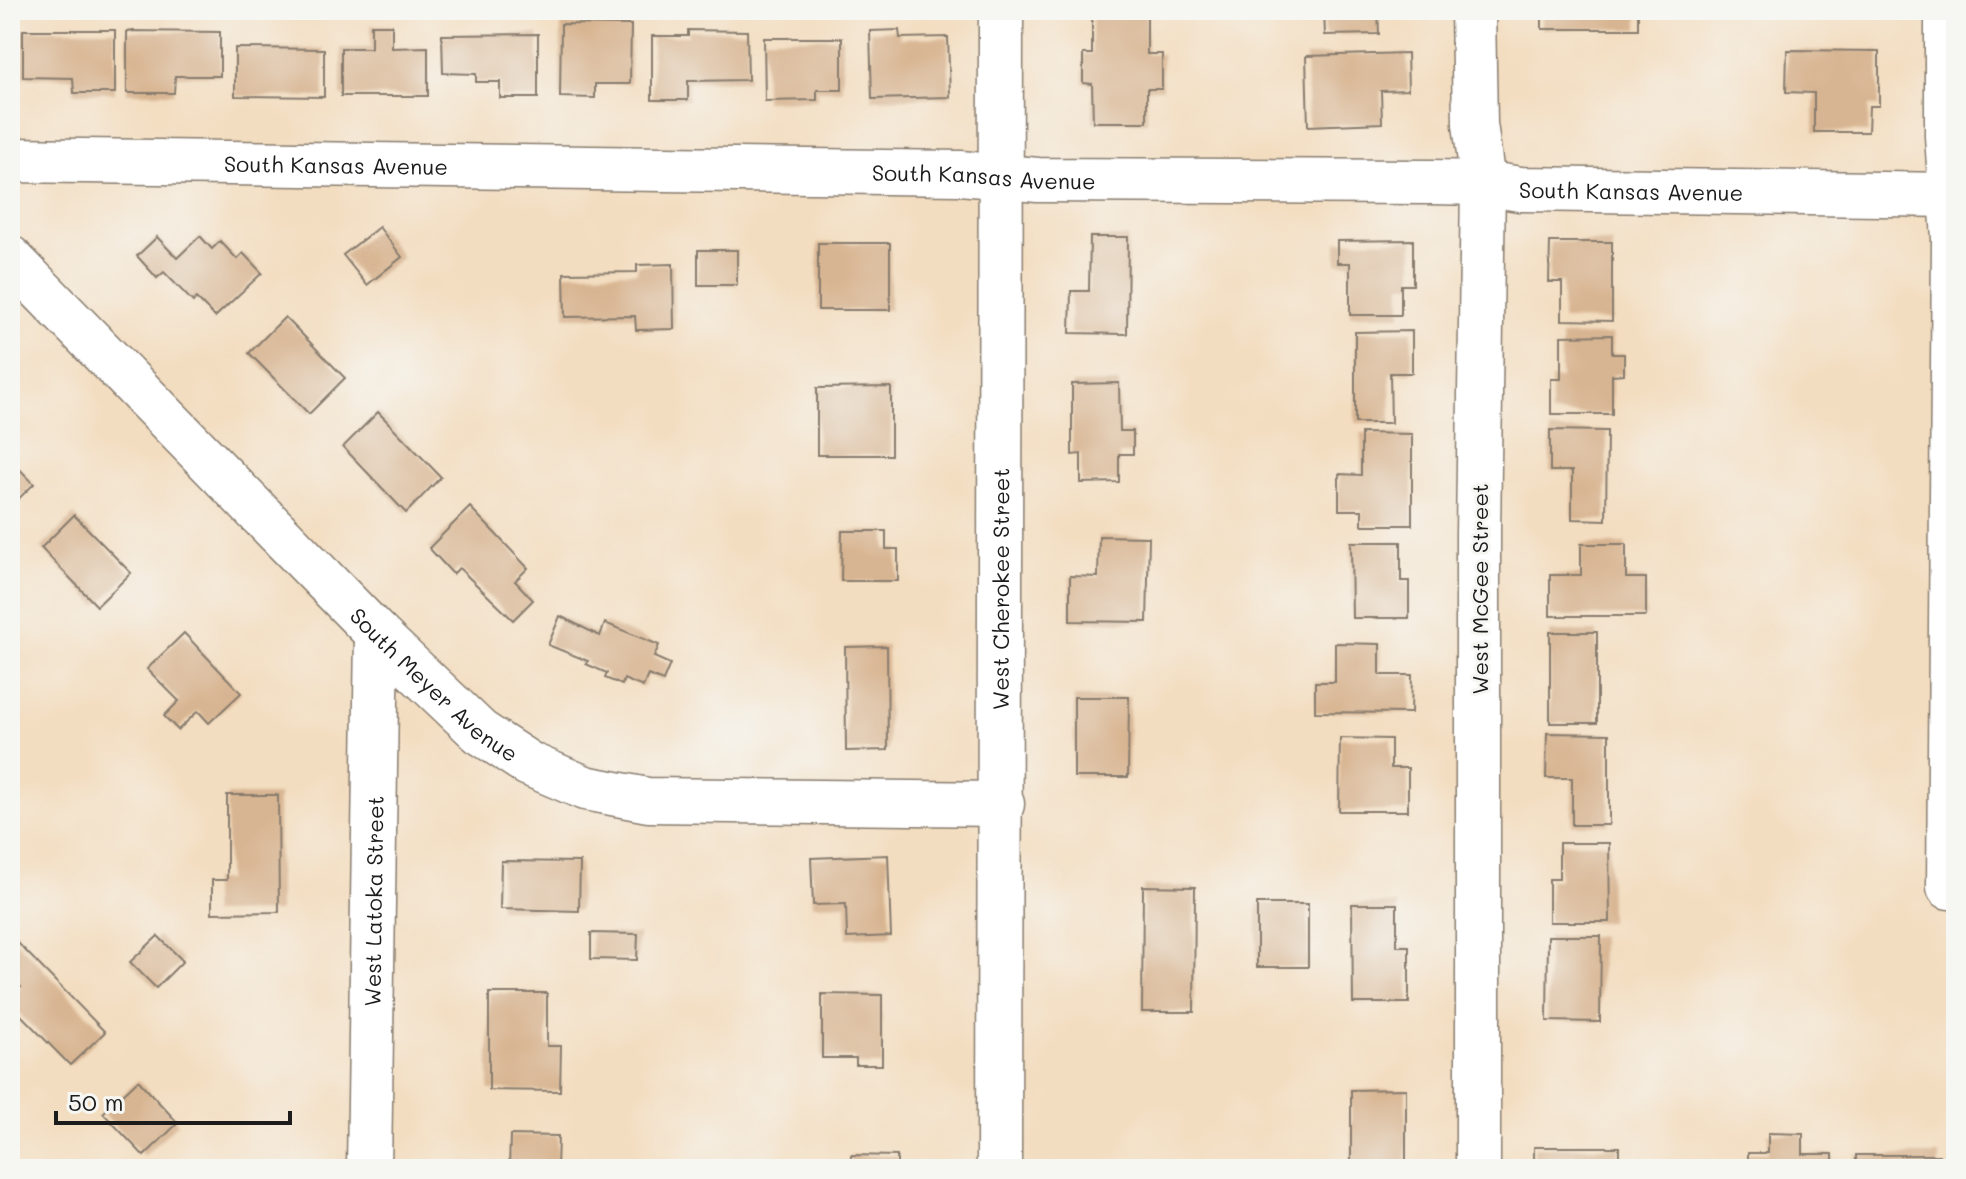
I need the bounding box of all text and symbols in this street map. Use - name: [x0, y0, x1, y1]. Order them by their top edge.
- street label: South Kansas Avenue: [224, 148, 448, 180]
- street label: South Kansas Avenue: [872, 157, 1096, 195]
- street label: South Kansas Avenue: [1519, 174, 1743, 207]
- street label: West Cherokee Street: [985, 468, 1015, 710]
- street label: West McGee Street: [1465, 483, 1494, 695]
- street label: South Meyer Avenue: [344, 601, 524, 768]
- street label: West Latoka Street: [357, 795, 389, 1007]
- scale bar: [56, 1075, 290, 1125]
- text: 50 m: [68, 1086, 124, 1117]

